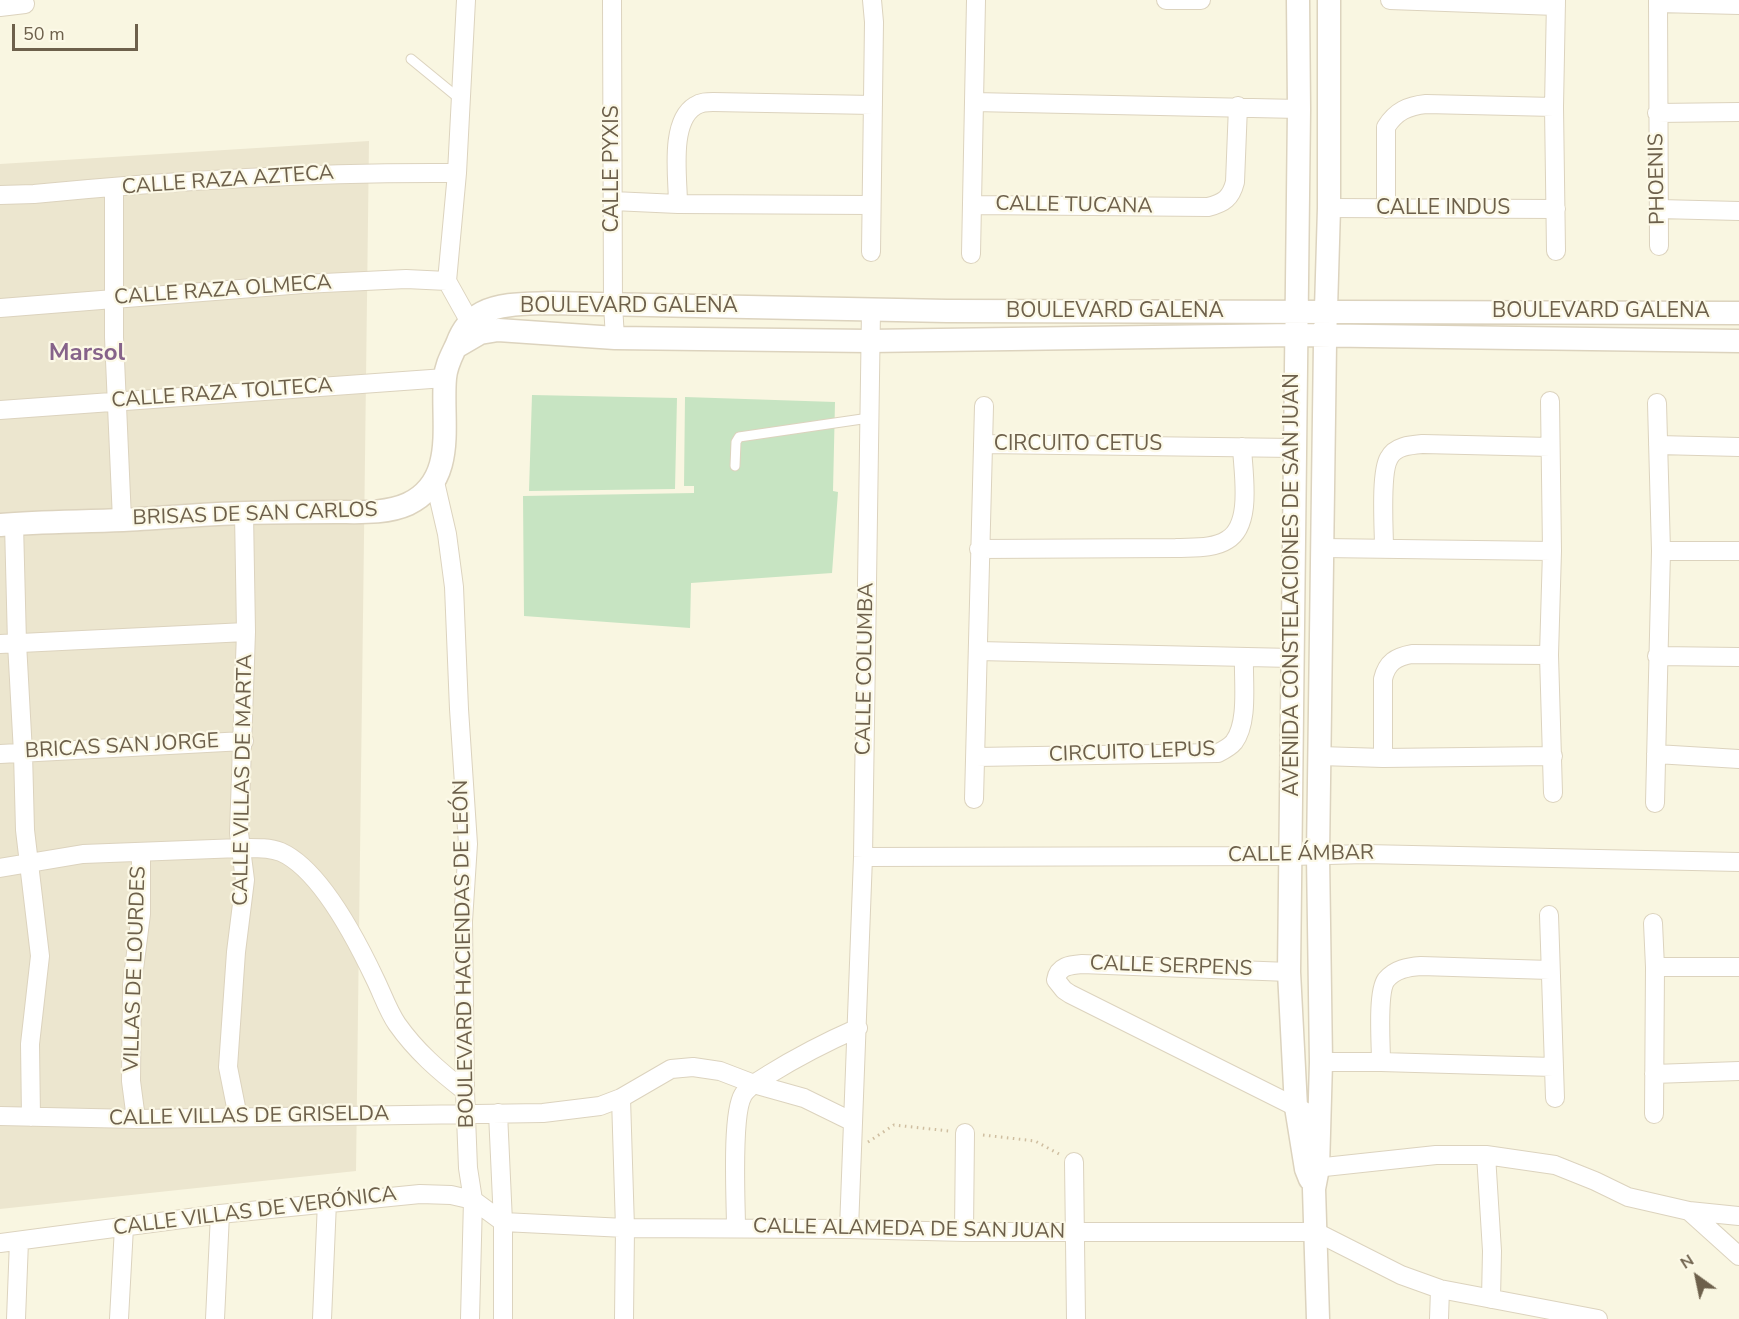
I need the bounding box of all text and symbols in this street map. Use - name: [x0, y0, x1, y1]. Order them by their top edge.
- scale bar: [15, 12, 141, 50]
- text: 50 m: [23, 22, 65, 46]
- street label: CALLE PYXIS: [600, 105, 626, 233]
- street label: PHOENIS: [1645, 133, 1671, 225]
- street label: CALLE RAZA AZTECA: [121, 161, 335, 201]
- street label: CALLE TUCANA: [995, 192, 1153, 220]
- street label: CALLE INDUS: [1376, 196, 1510, 222]
- street label: CALLE RAZA OLMECA: [113, 271, 333, 311]
- street label: BOULEVARD GALENA: [520, 294, 738, 320]
- street label: BOULEVARD GALENA: [1006, 299, 1224, 325]
- street label: BOULEVARD GALENA: [1492, 299, 1710, 325]
- district label: Marsol: [49, 340, 125, 368]
- street label: AVENIDA CONSTELACIONES DE SAN JUAN: [1280, 373, 1306, 797]
- street label: CALLE RAZA TOLTECA: [111, 374, 333, 414]
- street label: CIRCUITO CETUS: [994, 432, 1162, 458]
- street label: BRISAS DE SAN CARLOS: [132, 498, 378, 532]
- street label: CALLE COLUMBA: [852, 582, 880, 756]
- street label: CALLE VILLAS DE MARTA: [229, 654, 259, 906]
- street label: BRICAS SAN JORGE: [24, 729, 220, 765]
- street label: CIRCUITO LEPUS: [1048, 738, 1216, 768]
- street label: BOULEVARD HACIENDAS DE LEÓN: [449, 780, 481, 1128]
- street label: CALLE ÁMBAR: [1228, 841, 1374, 869]
- street label: VILLAS DE LOURDES: [120, 866, 152, 1072]
- street label: CALLE SERPENS: [1089, 952, 1253, 982]
- street label: CALLE VILLAS DE GRISELDA: [109, 1102, 389, 1132]
- street label: CALLE VILLAS DE VERÓNICA: [112, 1182, 398, 1242]
- street label: CALLE ALAMEDA DE SAN JUAN: [753, 1215, 1065, 1245]
- north arrow: [1667, 1247, 1727, 1307]
- text: N: [1676, 1249, 1698, 1274]

